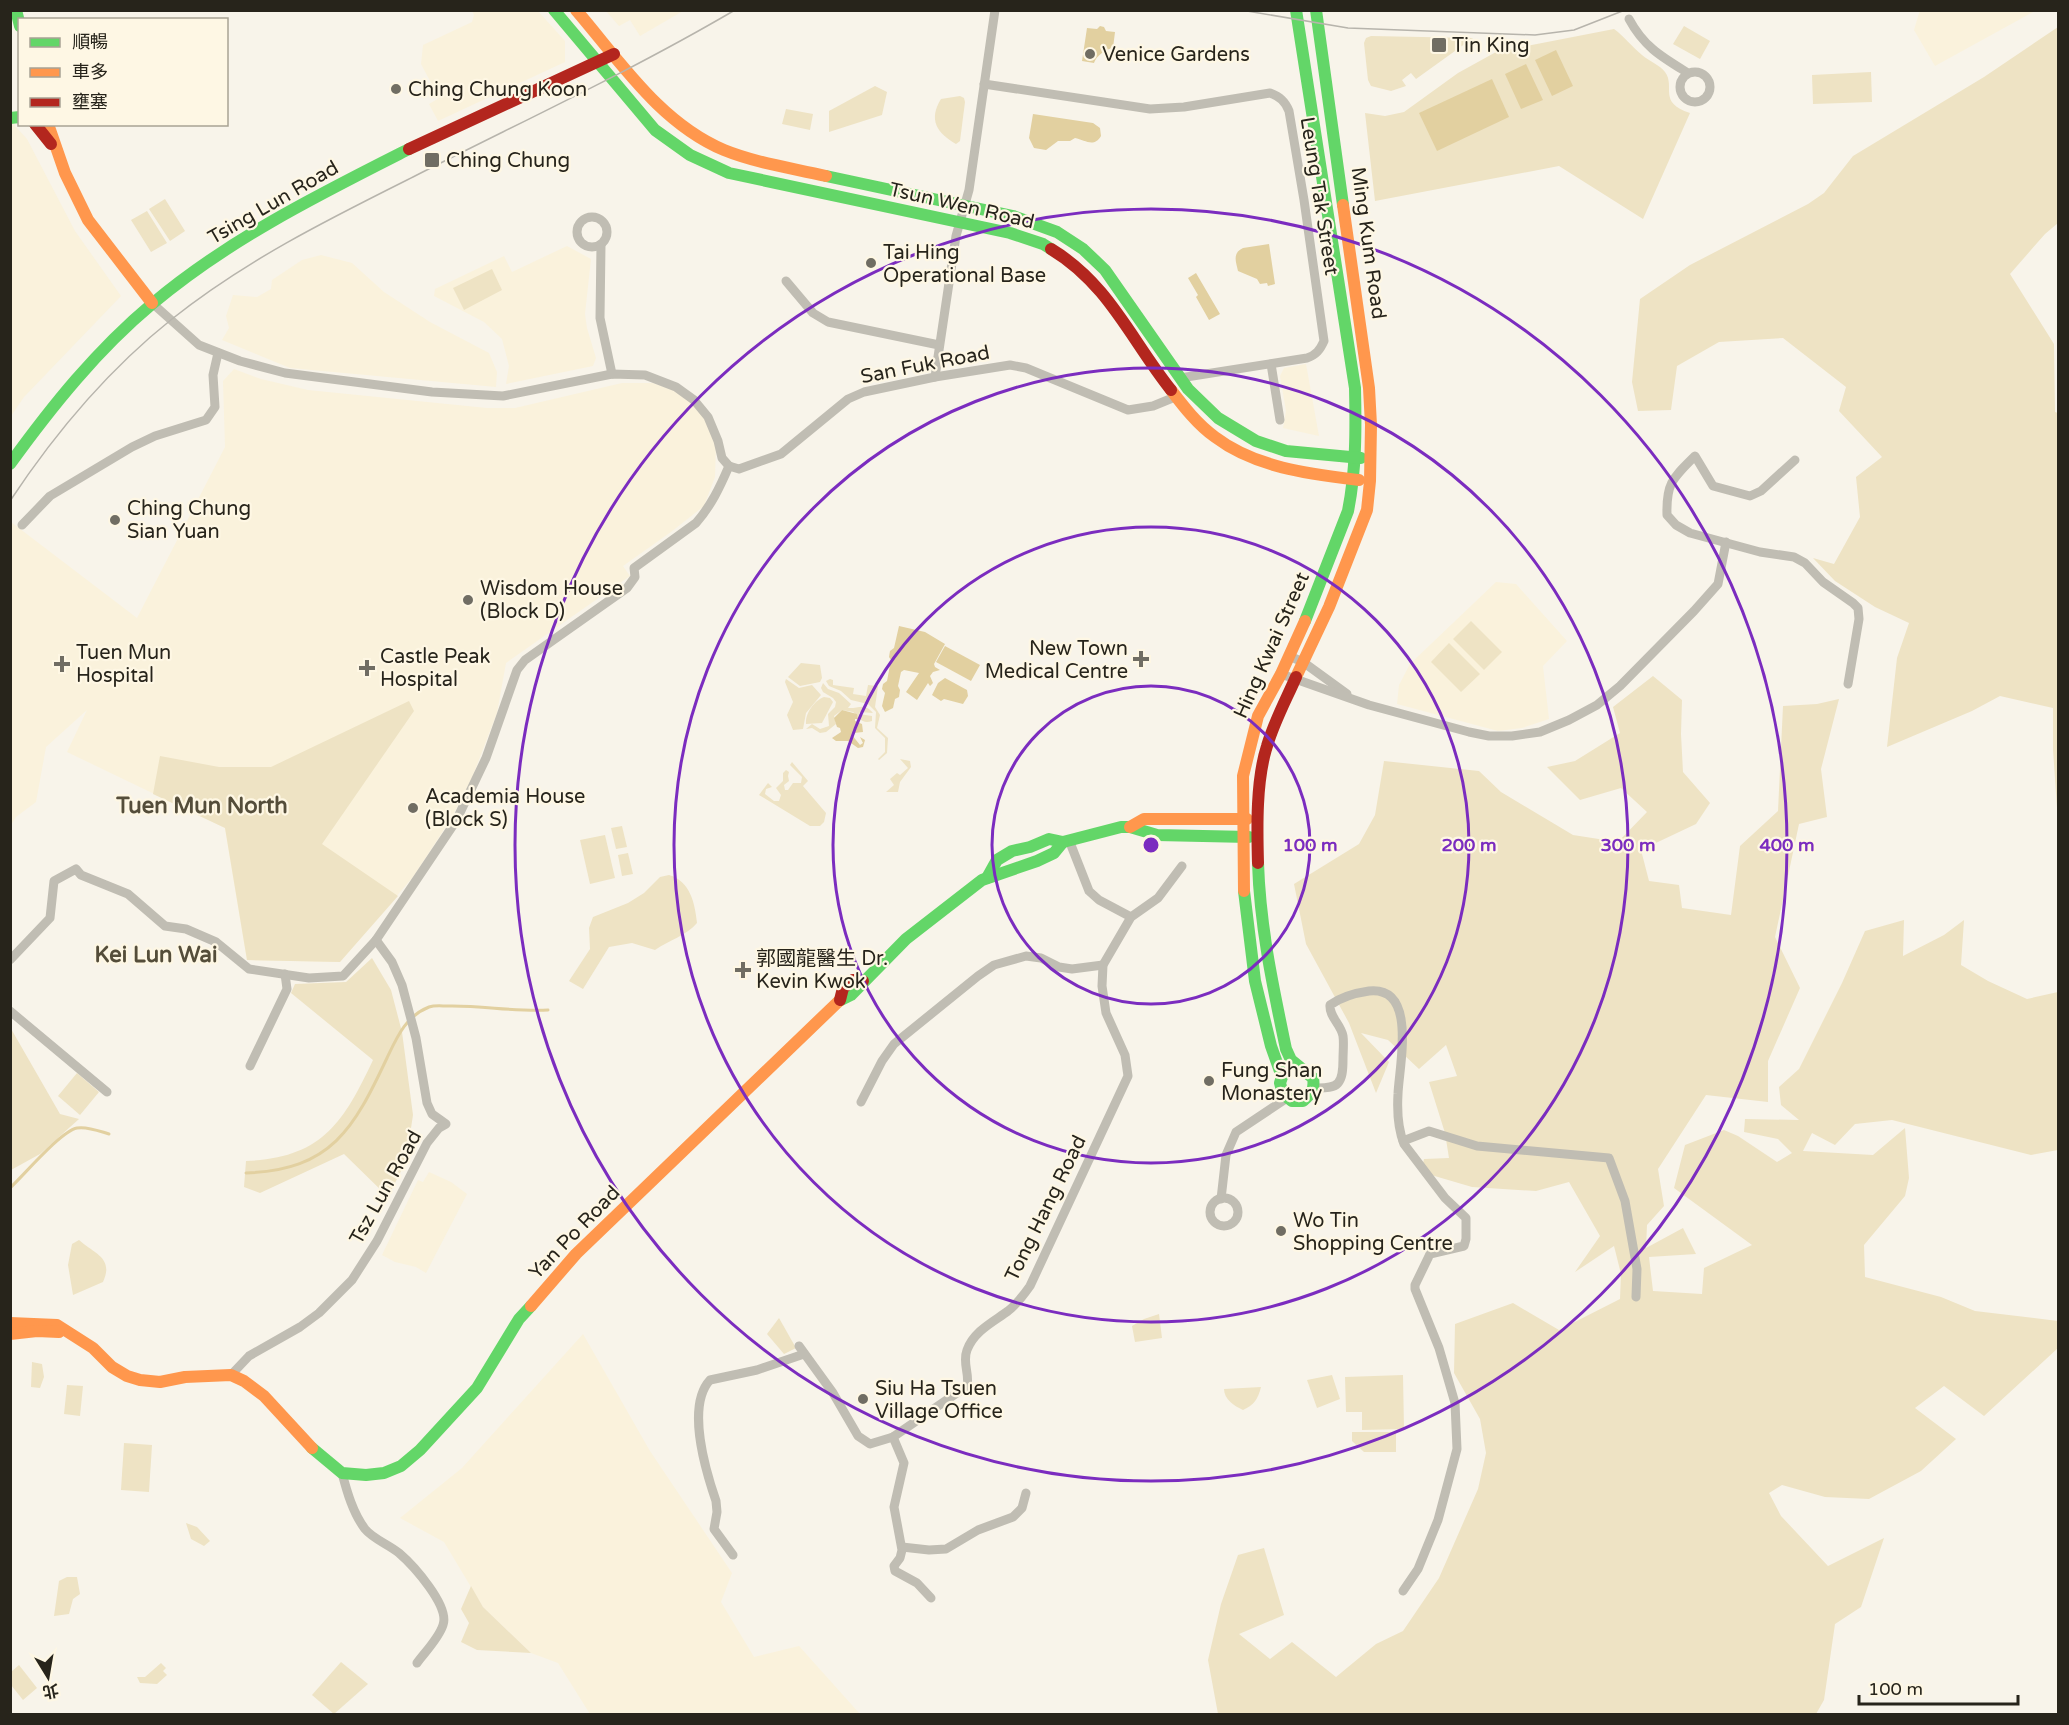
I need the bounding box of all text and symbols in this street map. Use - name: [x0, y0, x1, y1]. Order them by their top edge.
- legend: [18, 18, 228, 126]
- text: 順暢: [72, 31, 108, 53]
- place label: Tin King: [1452, 34, 1530, 58]
- marker: Tin King: [1430, 36, 1448, 54]
- place label: Venice Gardens: [1102, 43, 1250, 67]
- marker: Venice Gardens: [1083, 47, 1097, 61]
- text: 車多: [72, 61, 108, 83]
- place label: Ching Chung Koon: [408, 78, 587, 102]
- marker: Ching Chung Koon: [389, 82, 403, 96]
- text: 壅塞: [72, 91, 108, 113]
- street label: Leung Tak Street: [1295, 115, 1343, 277]
- place label: Ching Chung: [446, 149, 570, 173]
- marker: Ching Chung: [423, 151, 441, 169]
- street label: Tsing Lun Road: [204, 156, 343, 250]
- street label: Ming Kum Road: [1345, 165, 1391, 321]
- street label: Tsun Wen Road: [887, 178, 1037, 234]
- place label: Tai Hing Operational Base: [883, 241, 1046, 288]
- marker: Tai Hing Operational Base: [864, 256, 878, 270]
- street label: San Fuk Road: [859, 341, 992, 389]
- place label: Ching Chung Sian Yuan: [127, 497, 251, 544]
- marker: Ching Chung Sian Yuan: [108, 513, 122, 527]
- street label: Hing Kwai Street: [1229, 568, 1315, 722]
- place label: Wisdom House (Block D): [480, 577, 623, 624]
- marker: Wisdom House (Block D): [461, 593, 475, 607]
- place label: New Town Medical Centre: [985, 637, 1128, 684]
- place label: Tuen Mun Hospital: [76, 641, 171, 688]
- place label: Castle Peak Hospital: [380, 645, 491, 692]
- marker: New Town Medical Centre: [1132, 650, 1150, 668]
- marker: Tuen Mun Hospital: [53, 655, 71, 673]
- marker: Castle Peak Hospital: [358, 659, 376, 677]
- place label: Academia House (Block S): [425, 785, 585, 832]
- district label: Tuen Mun North: [115, 793, 288, 819]
- marker: Academia House (Block S): [406, 801, 420, 815]
- text: 100 m: [1282, 834, 1338, 856]
- text: 200 m: [1441, 834, 1497, 856]
- text: 300 m: [1600, 834, 1656, 856]
- text: 400 m: [1759, 834, 1815, 856]
- centre of rings: [1141, 835, 1161, 855]
- district label: Kei Lun Wai: [95, 942, 217, 968]
- place label: 郭國龍醫生 Dr. Kevin Kwok: [756, 947, 888, 994]
- marker: 郭國龍醫生 Dr. Kevin Kwok: [734, 961, 752, 979]
- place label: Fung Shan Monastery: [1221, 1059, 1323, 1106]
- marker: Fung Shan Monastery: [1202, 1074, 1216, 1088]
- street label: Tsz Lun Road: [345, 1126, 427, 1249]
- street label: Tong Hang Road: [1000, 1131, 1092, 1285]
- street label: Yan Po Road: [524, 1181, 625, 1284]
- place label: Wo Tin Shopping Centre: [1293, 1209, 1453, 1256]
- marker: Wo Tin Shopping Centre: [1274, 1224, 1288, 1238]
- place label: Siu Ha Tsuen Village Office: [875, 1377, 1003, 1424]
- marker: Siu Ha Tsuen Village Office: [856, 1392, 870, 1406]
- north arrow: [18, 1647, 78, 1707]
- scale bar: [1859, 1668, 2018, 1706]
- text: 100 m: [1868, 1678, 1923, 1700]
- text: 北: [41, 1679, 60, 1702]

